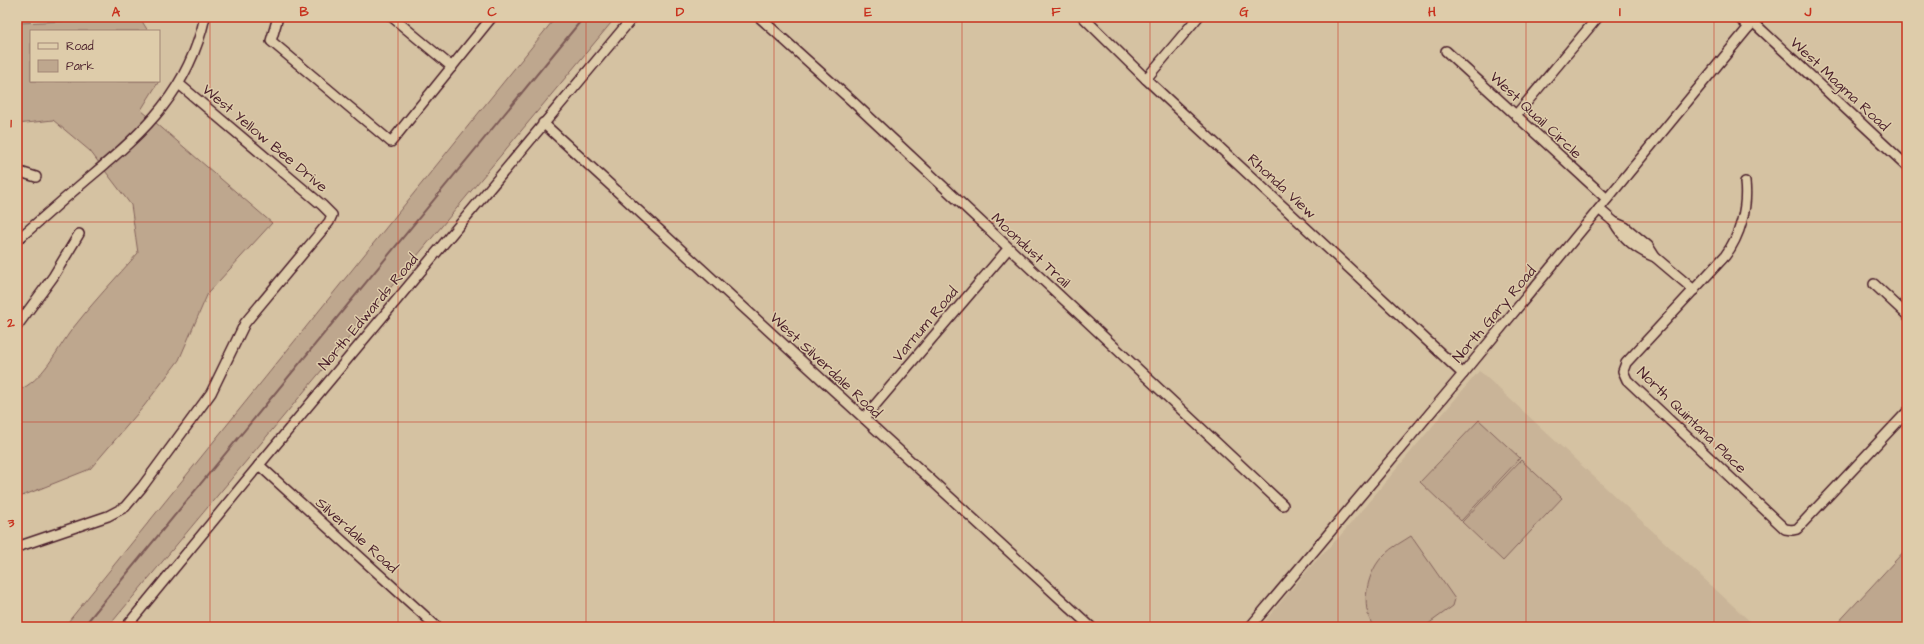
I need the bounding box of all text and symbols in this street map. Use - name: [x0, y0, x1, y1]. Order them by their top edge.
- text: A: [112, 3, 121, 21]
- text: B: [299, 3, 309, 21]
- text: C: [487, 3, 497, 21]
- text: D: [676, 3, 685, 21]
- text: E: [864, 3, 872, 21]
- text: F: [1051, 3, 1061, 21]
- text: G: [1239, 3, 1249, 21]
- text: H: [1428, 3, 1436, 21]
- text: I: [1619, 3, 1621, 21]
- text: J: [1804, 3, 1812, 21]
- legend: [30, 30, 160, 82]
- street label: West Magma Road: [1785, 33, 1894, 137]
- text: Road: [66, 38, 94, 55]
- text: Park: [66, 58, 94, 75]
- street label: West Quail Circle: [1485, 67, 1587, 164]
- street label: West Yellow Bee Drive: [197, 79, 332, 197]
- text: 1: [10, 114, 12, 132]
- street label: Rhonda View: [1243, 149, 1321, 224]
- street label: Moondust Trail: [986, 208, 1075, 293]
- street label: North Edwards Road: [313, 249, 424, 375]
- street label: North Gary Road: [1448, 261, 1542, 368]
- street label: Varnum Road: [888, 282, 963, 367]
- street label: West Silverdale Road: [765, 308, 887, 423]
- text: 2: [6, 314, 15, 332]
- street label: North Quintana Place: [1632, 362, 1751, 479]
- street label: Silverdale Road: [311, 493, 403, 578]
- text: 3: [7, 514, 15, 532]

